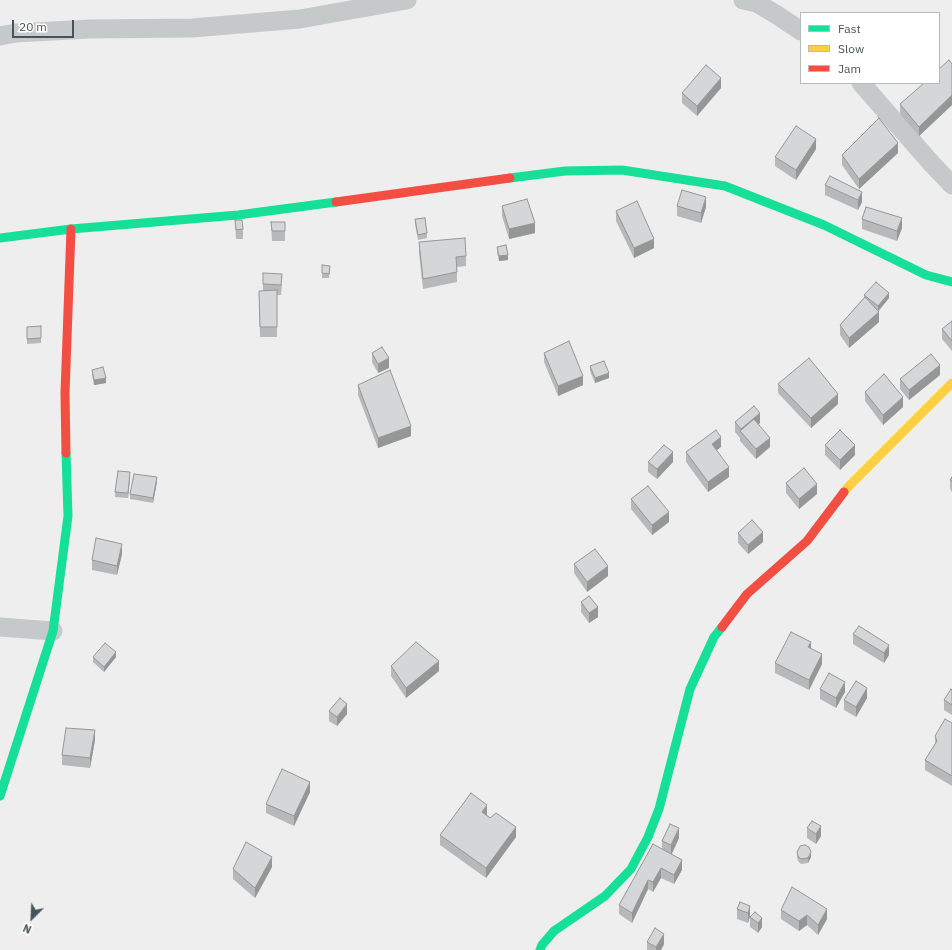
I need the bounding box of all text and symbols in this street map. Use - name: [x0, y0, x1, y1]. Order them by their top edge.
- scale bar: [14, 12, 76, 38]
- legend: [800, 12, 940, 84]
- text: 20 m: [19, 19, 47, 34]
- text: Fast: [838, 21, 861, 36]
- text: Slow: [838, 41, 864, 56]
- text: Jam: [838, 61, 861, 76]
- north arrow: [12, 898, 52, 938]
- text: N: [21, 921, 34, 937]

